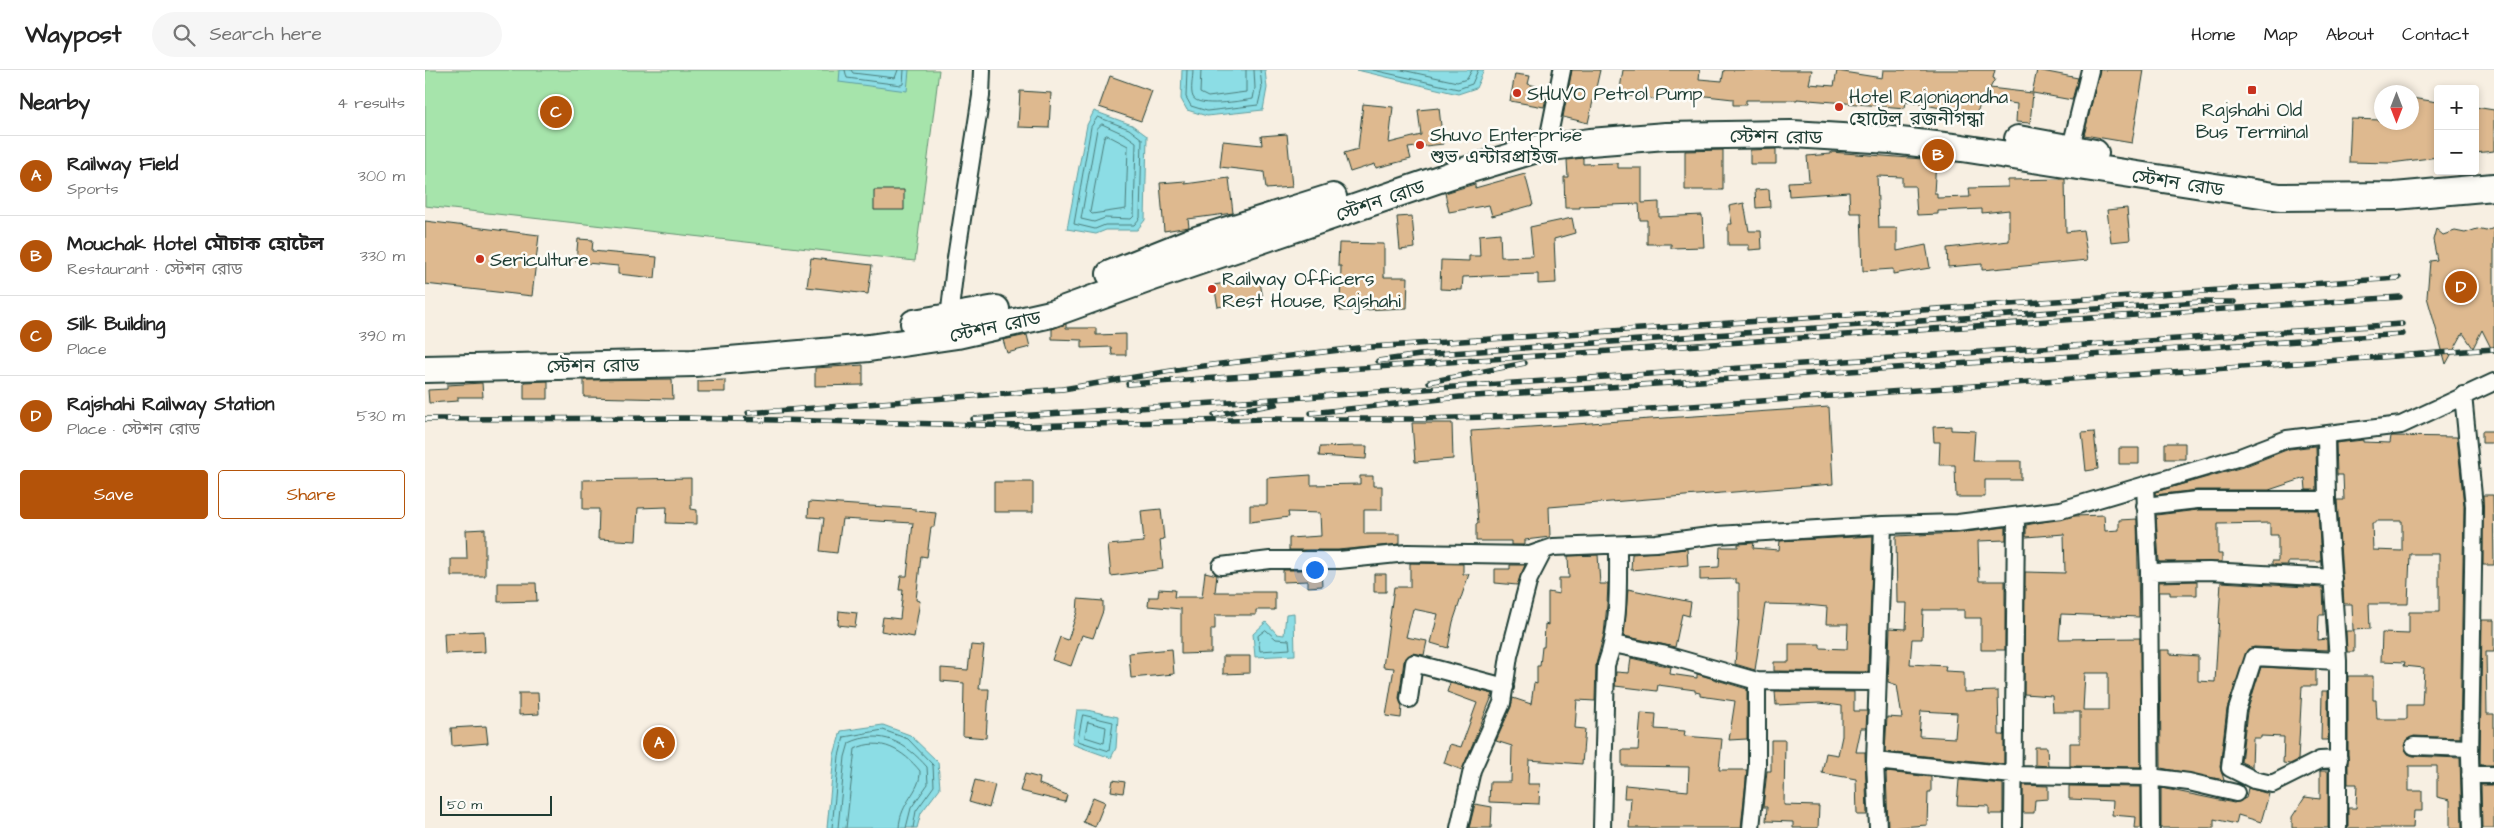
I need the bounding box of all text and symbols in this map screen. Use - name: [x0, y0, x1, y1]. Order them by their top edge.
- search box: [152, 12, 502, 57]
- text: Waypost: [25, 18, 122, 52]
- icon: search: [170, 21, 198, 49]
- text: Search here: [210, 21, 322, 48]
- text: Home: [2191, 22, 2236, 47]
- text: Map: [2264, 22, 2298, 47]
- text: About: [2326, 22, 2374, 47]
- text: Contact: [2402, 22, 2469, 47]
- place label: SHUVO Petrol Pump: [1527, 81, 1703, 108]
- place label: Hotel Rajonigondha হোটেল রজনীগন্ধা: [1849, 84, 2009, 133]
- marker: Rajshahi Old Bus Terminal: [2246, 84, 2258, 96]
- north arrow: [2374, 85, 2419, 130]
- map controls: [2434, 85, 2479, 175]
- button: +: [2434, 85, 2479, 130]
- marker: SHUVO Petrol Pump: [1511, 87, 1523, 99]
- text: Nearby: [20, 88, 90, 117]
- text: 4 results: [337, 92, 405, 114]
- pin: C: [540, 93, 572, 131]
- place label: Rajshahi Old Bus Terminal: [2196, 97, 2308, 146]
- marker: Hotel Rajonigondha হোটেল রজনীগন্ধা: [1833, 101, 1845, 113]
- place label: Shuvo Enterprise শুভ এন্টারপ্রাইজ: [1430, 122, 1582, 171]
- street label: স্টেশন রোড: [1729, 123, 1823, 152]
- button: −: [2434, 130, 2479, 175]
- pin: B: [1922, 136, 1954, 174]
- marker: Shuvo Enterprise শুভ এন্টারপ্রাইজ: [1414, 139, 1426, 151]
- text: Railway Field: [67, 151, 178, 178]
- street label: স্টেশন রোড: [2130, 163, 2226, 204]
- text: A: [31, 165, 41, 187]
- text: 300 m: [358, 165, 405, 187]
- street label: স্টেশন রোড: [1332, 173, 1429, 229]
- text: Sports: [67, 178, 119, 200]
- text: Mouchak Hotel মৌচাক হোটেল: [67, 231, 324, 258]
- text: B: [30, 245, 42, 267]
- text: 330 m: [360, 245, 405, 267]
- place label: Sericulture: [490, 247, 589, 274]
- marker: Sericulture: [474, 253, 486, 265]
- text: Restaurant · স্টেশন রোড: [67, 258, 242, 280]
- place label: Railway Officers Rest House, Rajshahi: [1222, 266, 1401, 315]
- pin: D: [2445, 268, 2477, 306]
- marker: Railway Officers Rest House, Rajshahi: [1206, 283, 1218, 295]
- street label: স্টেশন রোড: [947, 305, 1044, 350]
- text: Silk Building: [67, 311, 165, 338]
- text: C: [30, 325, 42, 347]
- text: 390 m: [359, 325, 405, 347]
- text: Place: [67, 338, 107, 360]
- street label: স্টেশন রোড: [546, 352, 640, 381]
- text: Rajshahi Railway Station: [67, 391, 275, 418]
- text: D: [31, 405, 41, 427]
- text: 530 m: [357, 405, 405, 427]
- text: Place · স্টেশন রোড: [67, 418, 200, 440]
- button: Save: [20, 470, 208, 519]
- button: Share: [218, 470, 405, 519]
- your location: [1302, 557, 1328, 583]
- pin: A: [643, 724, 675, 762]
- scale bar: [440, 793, 553, 816]
- text: 50 m: [447, 795, 482, 815]

